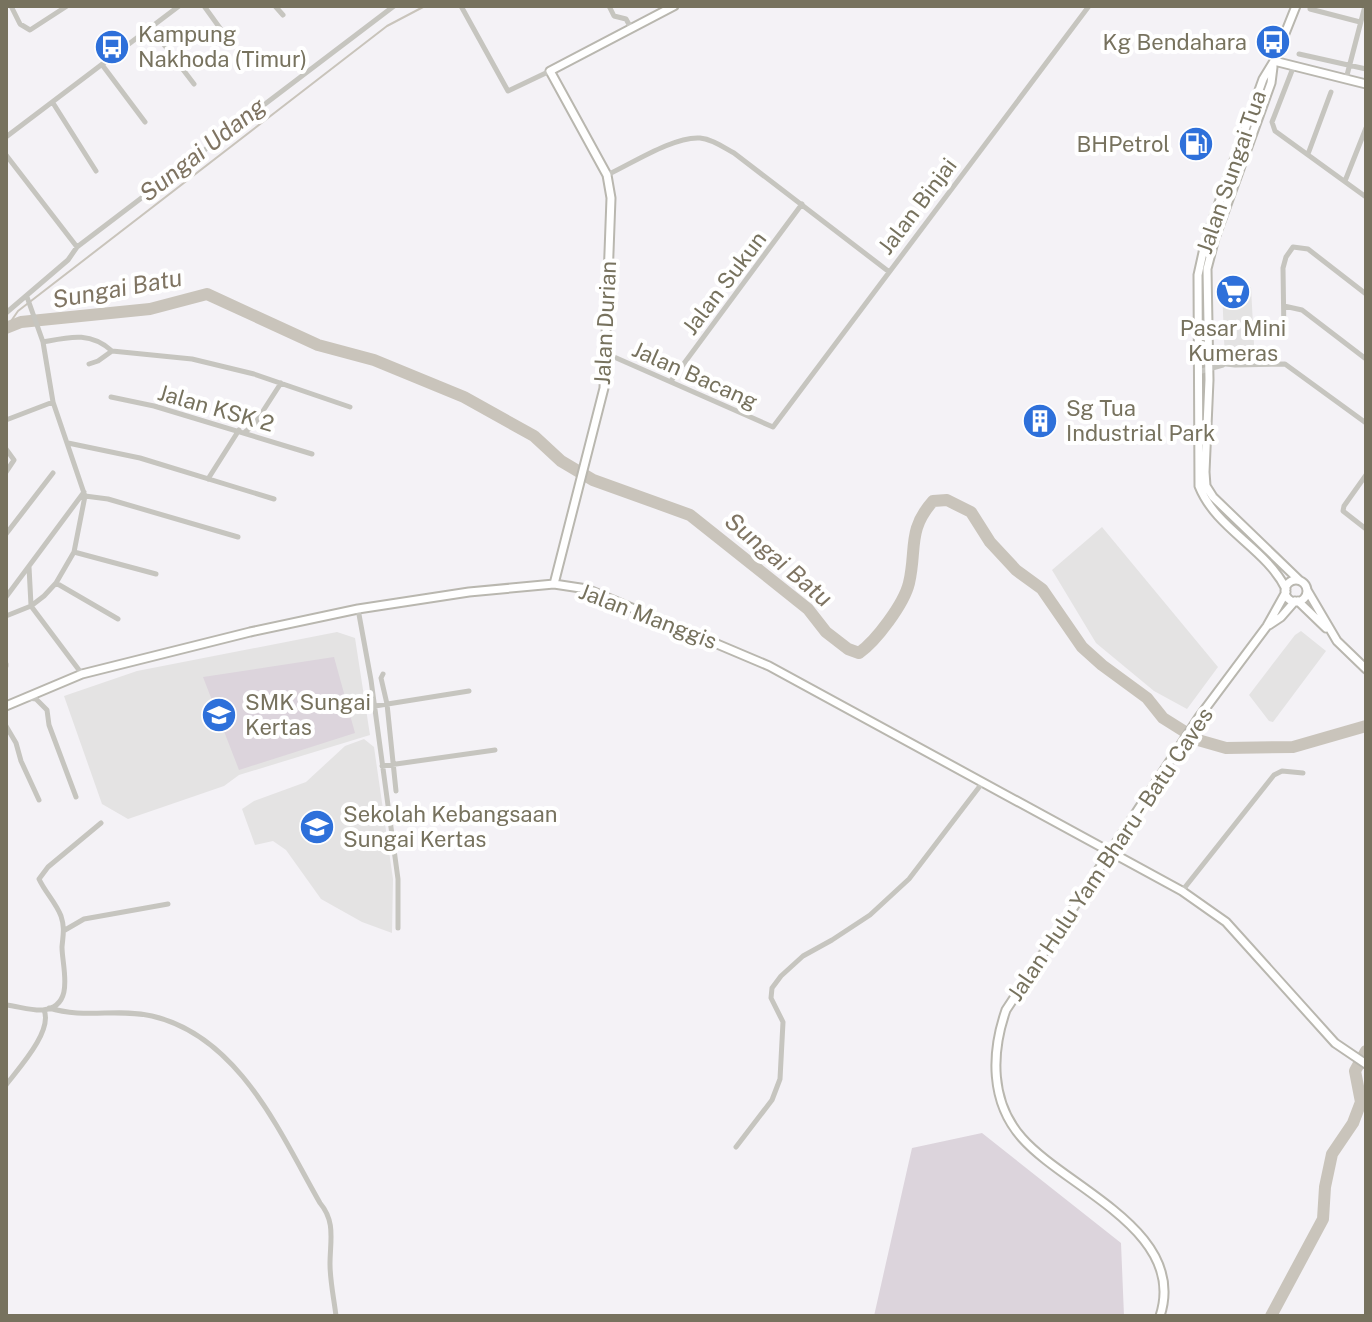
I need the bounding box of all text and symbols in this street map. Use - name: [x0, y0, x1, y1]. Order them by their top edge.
- place label: Kampung Nakhoda (Timur): [138, 21, 307, 72]
- bus stop icon: Kg Bendahara: [1254, 23, 1292, 61]
- bus stop icon: Kampung Nakhoda (Timur): [93, 28, 131, 66]
- place label: Kg Bendahara: [1103, 29, 1247, 55]
- street label: Jalan Sungai Tua: [1191, 87, 1271, 257]
- water label: Sungai Udang: [134, 91, 271, 207]
- fuel station icon: BHPetrol: [1177, 125, 1215, 163]
- place label: BHPetrol: [1076, 131, 1170, 157]
- street label: Jalan Binjai: [872, 153, 962, 259]
- street label: Jalan Sukun: [677, 226, 771, 340]
- street label: Jalan Durian: [589, 260, 621, 386]
- water label: Sungai Batu: [50, 263, 184, 313]
- supermarket icon: Pasar Mini Kumeras: [1214, 273, 1252, 311]
- place label: Pasar Mini Kumeras: [1180, 315, 1286, 366]
- street label: Jalan Bacang: [628, 336, 762, 414]
- street label: Jalan KSK 2: [155, 379, 277, 437]
- place label: Sg Tua Industrial Park: [1066, 395, 1215, 446]
- building icon: Sg Tua Industrial Park: [1021, 402, 1059, 440]
- water label: Sungai Batu: [720, 506, 838, 612]
- street label: Jalan Manggis: [575, 578, 721, 654]
- place label: SMK Sungai Kertas: [245, 689, 371, 740]
- school or university icon: SMK Sungai Kertas: [200, 696, 238, 734]
- street label: Jalan Hulu Yam Bharu - Batu Caves: [1002, 702, 1218, 1006]
- place label: Sekolah Kebangsaan Sungai Kertas: [343, 801, 557, 852]
- school or university icon: Sekolah Kebangsaan Sungai Kertas: [298, 808, 336, 846]

